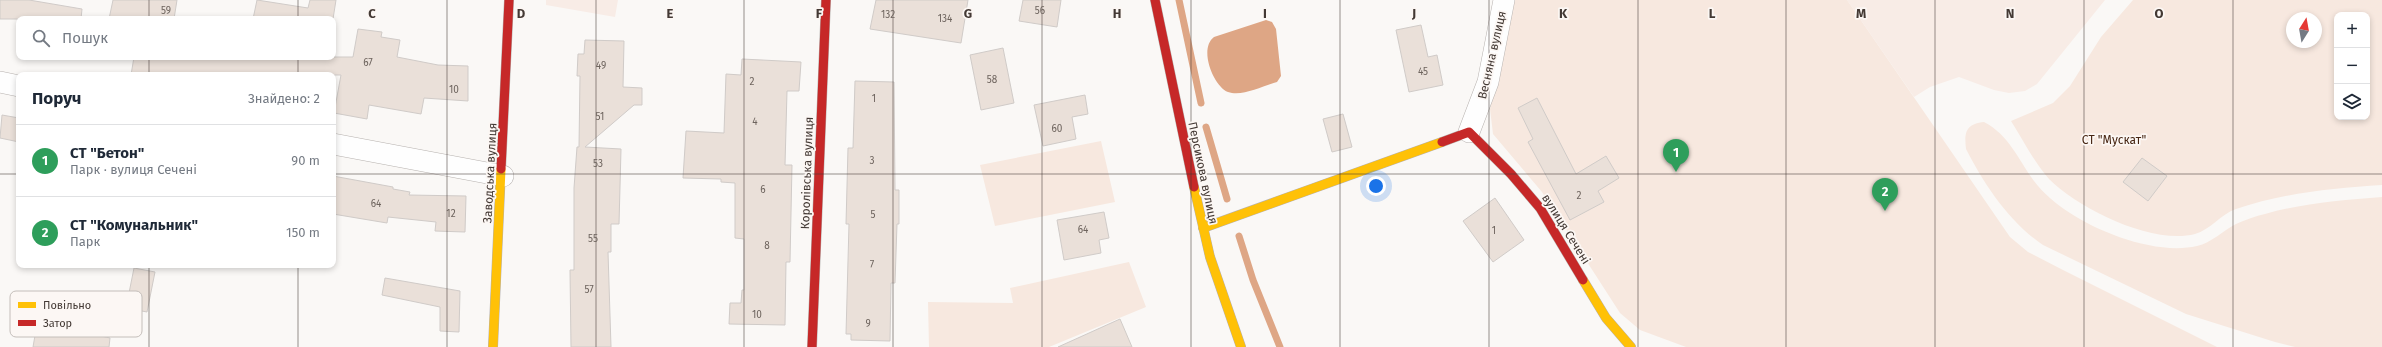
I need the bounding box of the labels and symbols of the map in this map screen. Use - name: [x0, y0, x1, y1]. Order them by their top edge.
- house number: 59: [161, 5, 171, 17]
- house number: 56: [1035, 5, 1045, 17]
- text: C: [368, 6, 376, 21]
- text: D: [517, 6, 526, 21]
- text: E: [667, 6, 674, 21]
- text: F: [816, 6, 823, 21]
- text: G: [964, 6, 972, 21]
- text: H: [1113, 6, 1121, 21]
- text: I: [1263, 6, 1267, 21]
- text: J: [1411, 6, 1416, 21]
- text: K: [1559, 6, 1568, 21]
- text: L: [1709, 6, 1716, 21]
- text: M: [1856, 6, 1866, 21]
- text: N: [2006, 6, 2014, 21]
- text: O: [2155, 6, 2164, 21]
- house number: 132: [881, 9, 895, 21]
- street label: Весняна вулиця: [1475, 9, 1509, 101]
- north arrow: [2286, 12, 2322, 48]
- house number: 134: [938, 13, 953, 25]
- house number: 67: [363, 57, 373, 69]
- house number: 49: [596, 60, 606, 72]
- house number: 45: [1418, 66, 1428, 78]
- house number: 58: [987, 74, 998, 86]
- house number: 2: [750, 76, 755, 88]
- house number: 10: [449, 84, 459, 96]
- house number: 1: [872, 93, 876, 105]
- house number: 51: [596, 111, 604, 123]
- house number: 4: [752, 116, 758, 128]
- street label: Королівська вулиця: [798, 116, 816, 230]
- street label: Персикова вулиця: [1185, 121, 1221, 225]
- street label: Заводська вулиця: [480, 122, 500, 224]
- house number: 60: [1052, 123, 1063, 135]
- park label: СТ "Мускат": [2082, 133, 2146, 147]
- pin: 1: [1663, 139, 1689, 172]
- house number: 3: [870, 155, 875, 167]
- house number: 53: [593, 158, 603, 170]
- your location: [1366, 176, 1386, 196]
- pin: 2: [1872, 178, 1898, 211]
- house number: 6: [760, 184, 766, 196]
- house number: 2: [1577, 190, 1582, 202]
- street label: вулиця Сечені: [1539, 191, 1593, 267]
- house number: 64: [371, 198, 382, 210]
- house number: 12: [446, 208, 456, 220]
- house number: 5: [870, 209, 876, 221]
- house number: 64: [1078, 224, 1089, 236]
- house number: 1: [1492, 225, 1496, 237]
- house number: 55: [588, 233, 598, 245]
- house number: 8: [764, 240, 770, 252]
- house number: 7: [870, 259, 875, 271]
- house number: 57: [584, 284, 594, 296]
- legend: [10, 291, 142, 337]
- text: Повільно: [43, 299, 91, 312]
- house number: 10: [752, 309, 762, 321]
- text: Затор: [43, 317, 72, 330]
- house number: 9: [865, 318, 871, 330]

